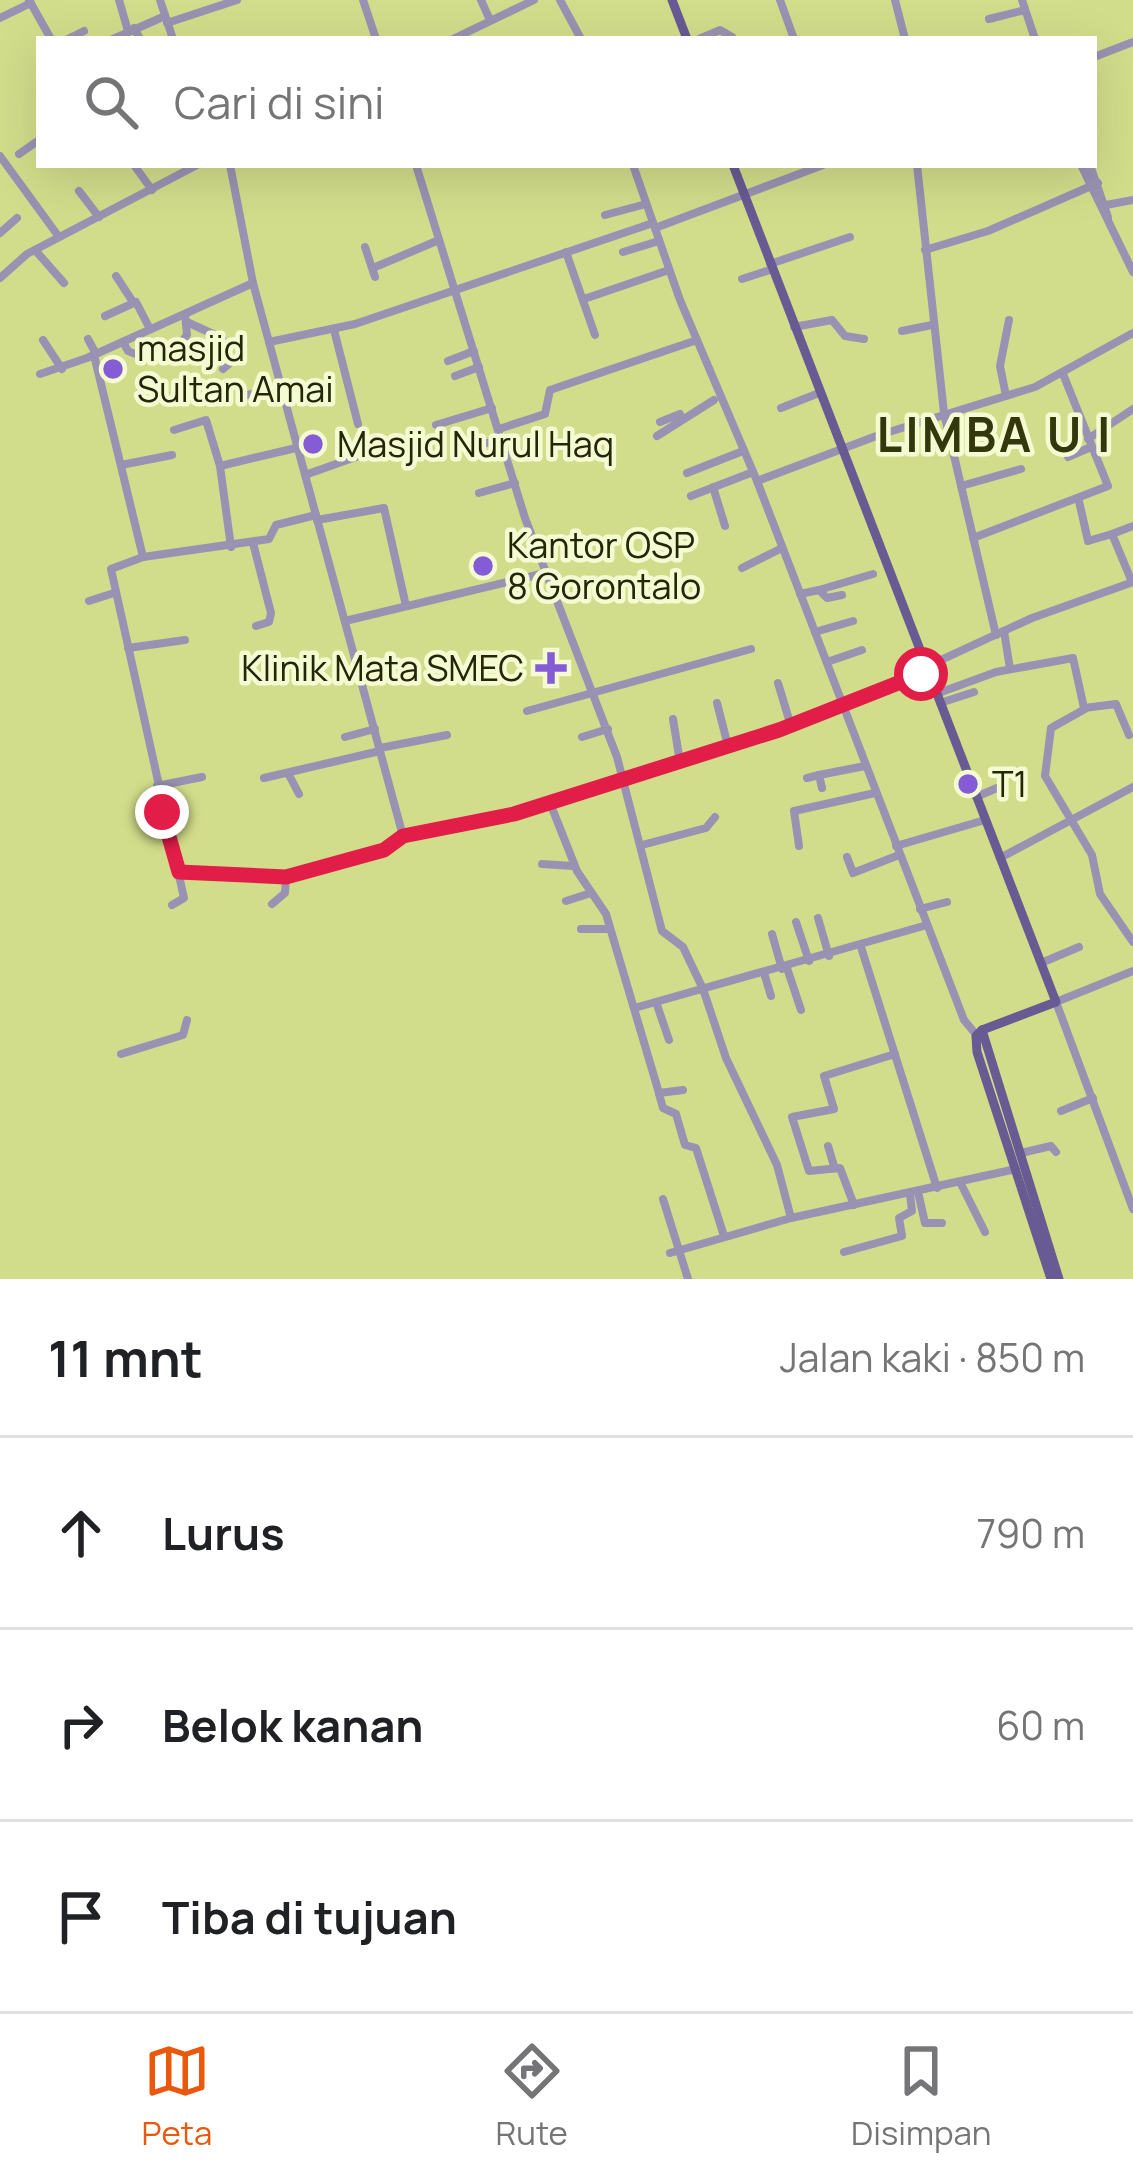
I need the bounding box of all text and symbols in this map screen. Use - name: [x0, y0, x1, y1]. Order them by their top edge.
- search box: [36, 36, 1097, 168]
- icon: search: [78, 69, 144, 135]
- text: Cari di sini: [174, 71, 384, 133]
- place label: masjid Sultan Amai: [137, 323, 334, 413]
- marker: masjid Sultan Amai: [100, 356, 126, 382]
- district label: LIMBA U I: [877, 401, 1113, 466]
- place label: Masjid Nurul Haq: [337, 419, 614, 468]
- marker: Masjid Nurul Haq: [300, 431, 326, 457]
- place label: Kantor OSP 8 Gorontalo: [507, 520, 701, 610]
- marker: Kantor OSP 8 Gorontalo: [470, 553, 496, 579]
- place label: Klinik Mata SMEC: [241, 643, 524, 692]
- route start: [894, 647, 948, 701]
- marker: Klinik Mata SMEC: [535, 652, 567, 684]
- place label: T1: [992, 759, 1028, 808]
- marker: T1: [955, 771, 981, 797]
- route end: [135, 785, 189, 839]
- text: 11 mnt: [48, 1323, 203, 1392]
- text: Jalan kaki · 850 m: [780, 1330, 1085, 1384]
- icon: ahead: [48, 1500, 114, 1566]
- text: Lurus: [162, 1502, 285, 1564]
- text: 790 m: [977, 1506, 1085, 1560]
- icon: right: [48, 1692, 114, 1758]
- text: Belok kanan: [162, 1694, 423, 1756]
- text: 60 m: [996, 1698, 1085, 1752]
- icon: arrive: [48, 1884, 114, 1950]
- text: Tiba di tujuan: [162, 1886, 457, 1948]
- tab: Peta: [142, 2038, 212, 2155]
- tab: Rute: [496, 2038, 568, 2155]
- tab: Disimpan: [851, 2038, 991, 2155]

